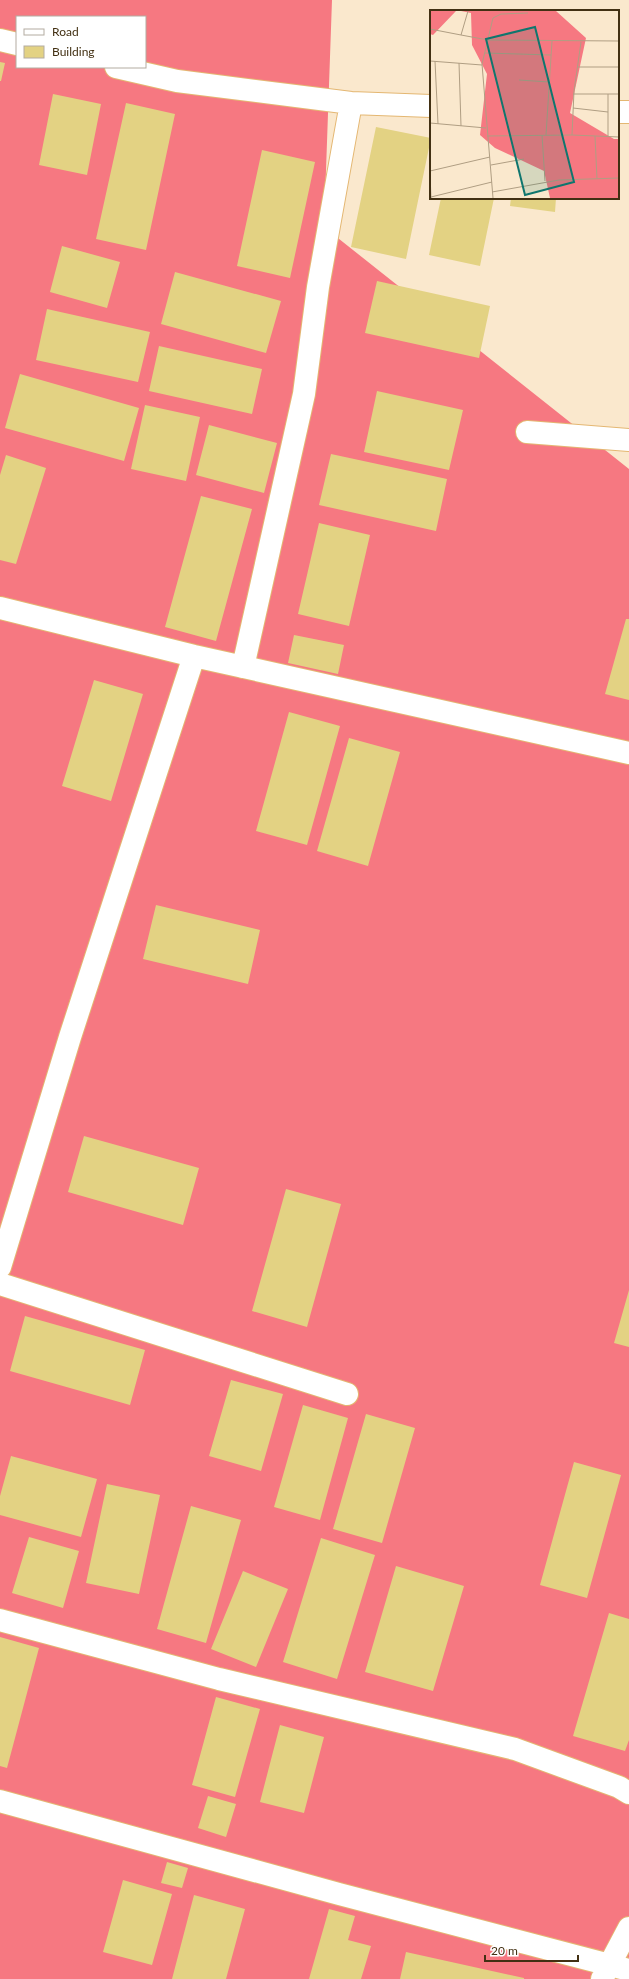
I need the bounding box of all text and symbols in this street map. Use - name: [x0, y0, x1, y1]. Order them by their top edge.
- inset map: [430, 10, 619, 199]
- legend: [16, 16, 146, 68]
- text: Road: [52, 24, 79, 39]
- text: Building: [52, 44, 95, 59]
- scale bar: [485, 1937, 578, 1963]
- text: 20 m: [491, 1943, 518, 1958]

